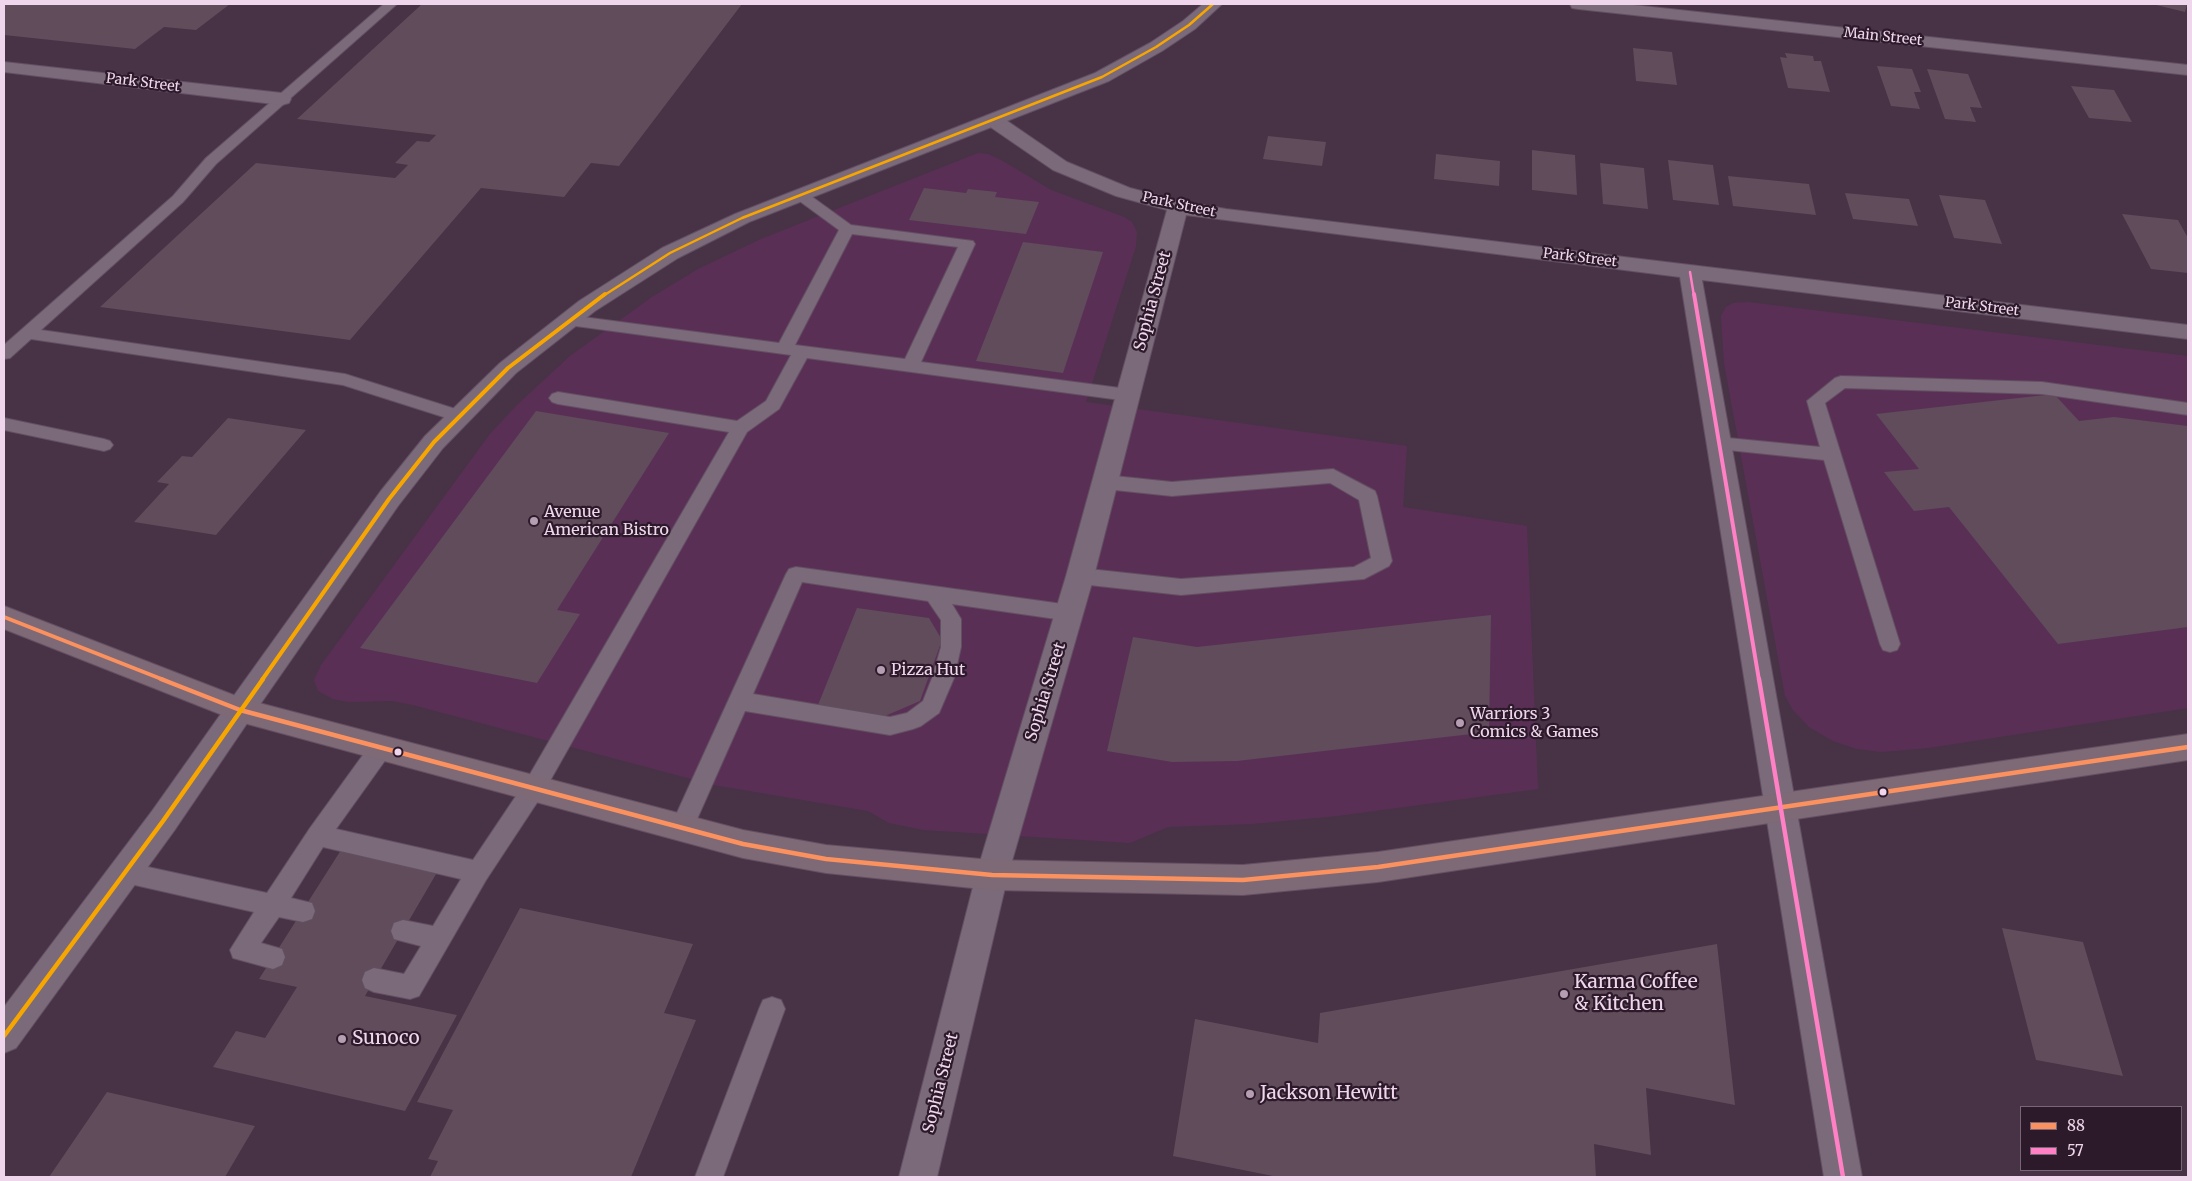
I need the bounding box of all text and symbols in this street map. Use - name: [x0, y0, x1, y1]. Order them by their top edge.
- street label: Main Street: [1843, 25, 1923, 49]
- street label: Park Street: [105, 70, 181, 96]
- street label: Park Street: [1141, 189, 1217, 221]
- street label: Park Street: [1542, 245, 1618, 271]
- street label: Sophia Street: [1130, 249, 1176, 353]
- street label: Park Street: [1944, 294, 2020, 320]
- place label: Avenue American Bistro: [544, 502, 669, 540]
- marker: Avenue American Bistro: [528, 515, 540, 527]
- street label: Sophia Street: [1022, 640, 1070, 744]
- place label: Pizza Hut: [891, 660, 965, 680]
- marker: Pizza Hut: [875, 664, 887, 676]
- place label: Warriors 3 Comics & Games: [1470, 704, 1599, 742]
- marker: Warriors 3 Comics & Games: [1454, 717, 1466, 729]
- unlabelled marker: [393, 747, 403, 757]
- unlabelled marker: [1878, 787, 1888, 797]
- place label: Karma Coffee & Kitchen: [1574, 972, 1698, 1016]
- marker: Karma Coffee & Kitchen: [1558, 988, 1570, 1000]
- place label: Sunoco: [352, 1028, 420, 1050]
- street label: Sophia Street: [919, 1031, 963, 1135]
- marker: Sunoco: [336, 1033, 348, 1045]
- place label: Jackson Hewitt: [1260, 1083, 1398, 1105]
- marker: Jackson Hewitt: [1244, 1088, 1256, 1100]
- legend: [2020, 1106, 2182, 1171]
- text: 88: [2067, 1116, 2085, 1135]
- text: 57: [2067, 1141, 2084, 1160]

